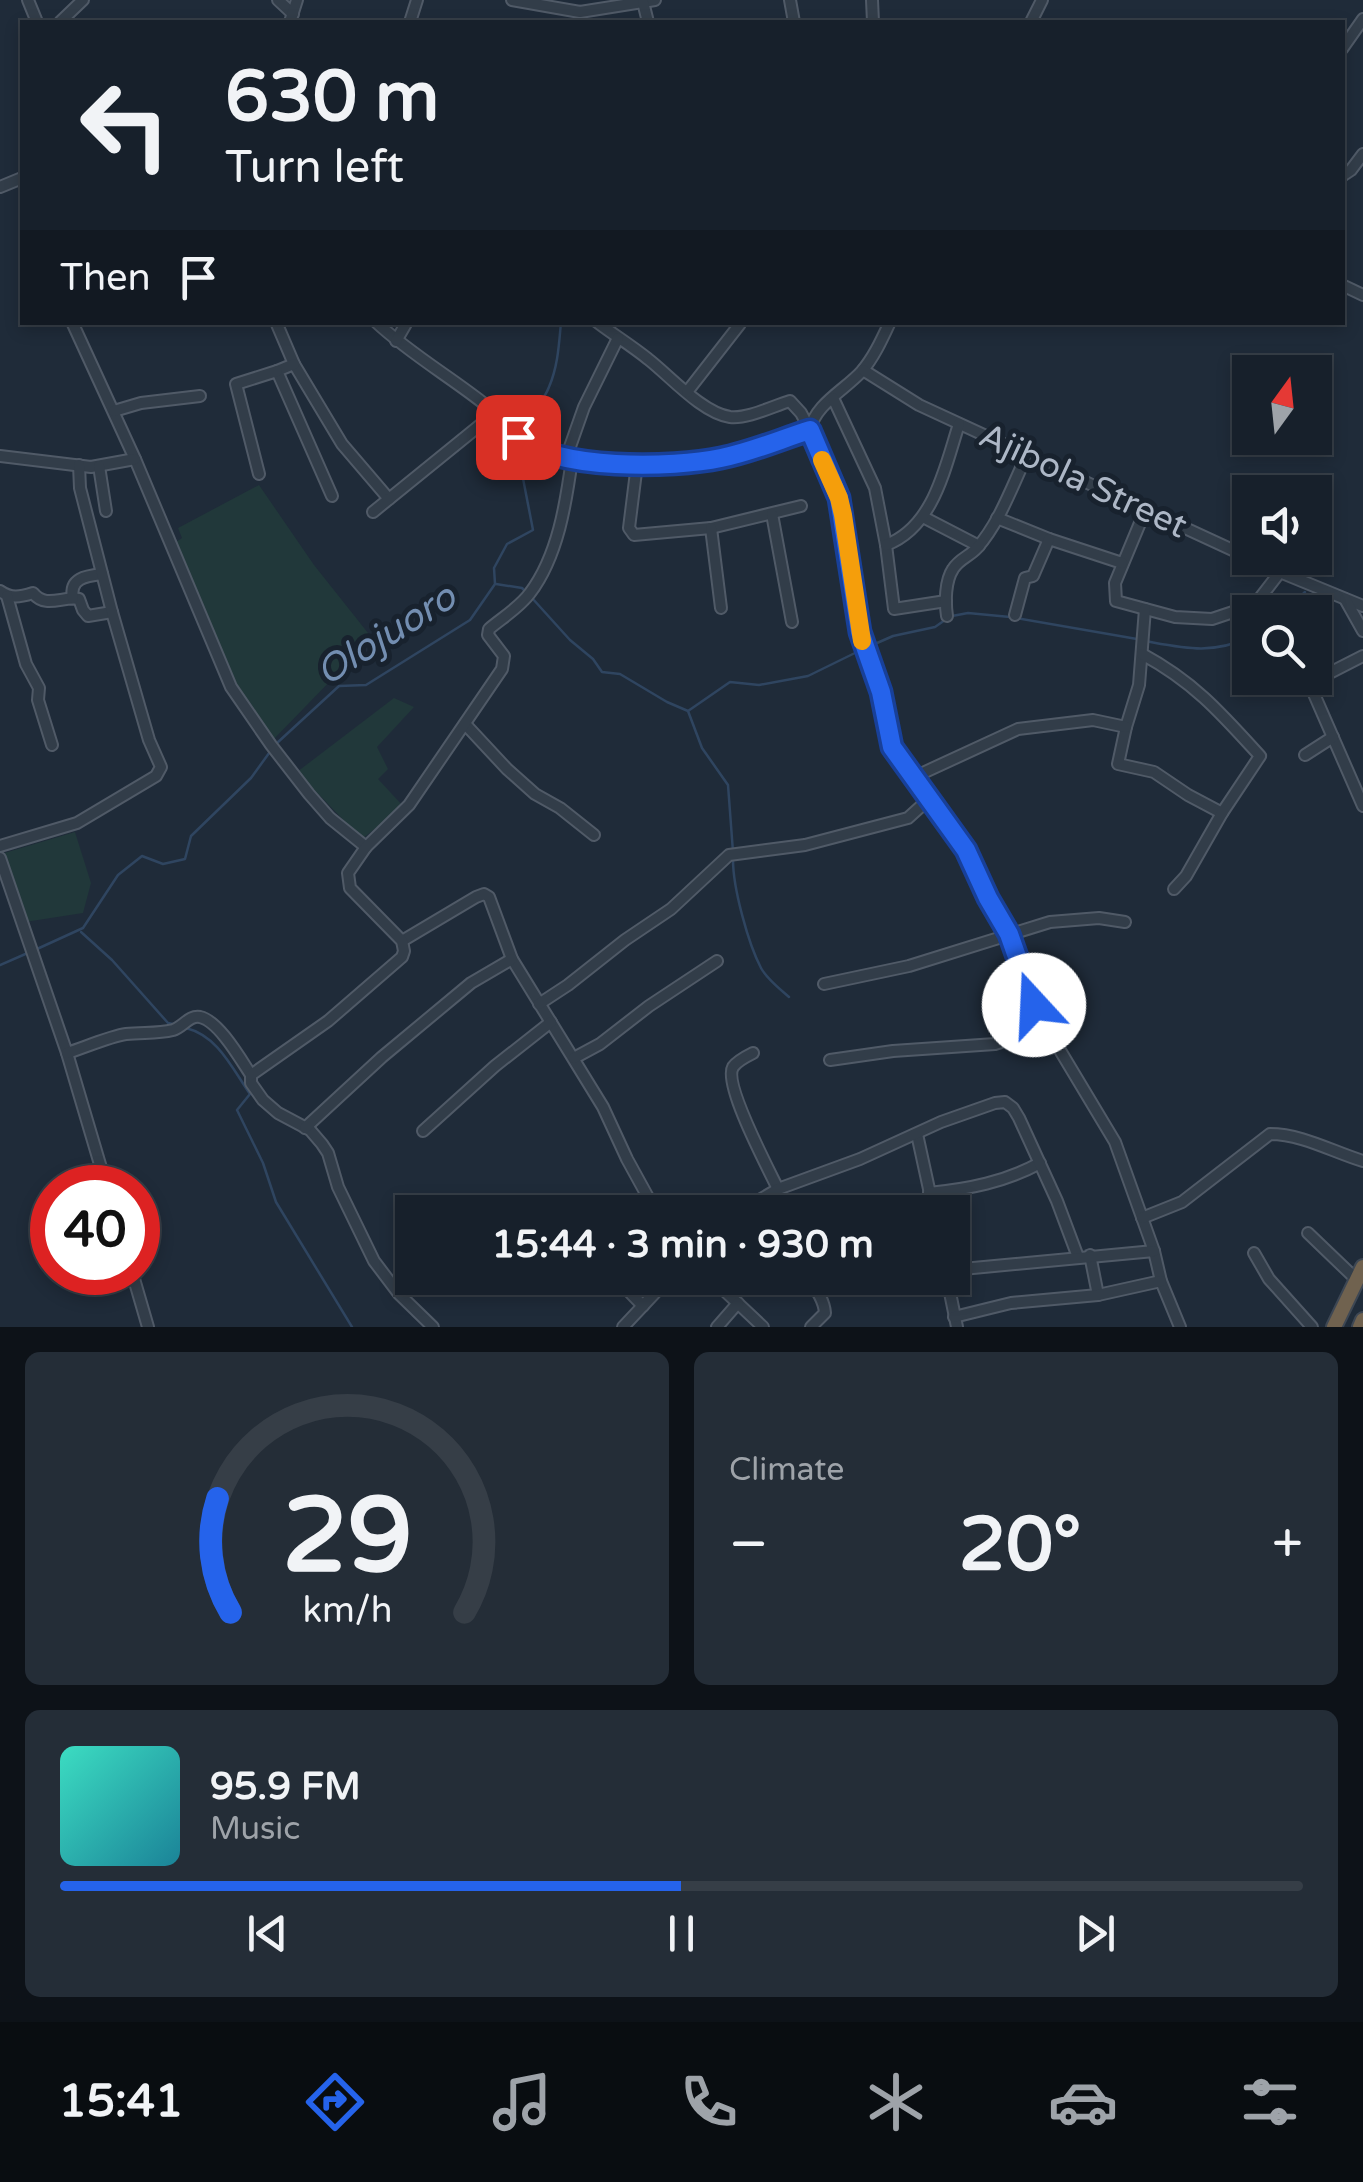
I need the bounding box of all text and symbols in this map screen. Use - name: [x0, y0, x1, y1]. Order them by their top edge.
- text: 630 m: [225, 56, 439, 140]
- icon: left: [60, 60, 190, 190]
- text: Turn left: [225, 141, 404, 195]
- icon: arrive: [171, 250, 226, 305]
- text: Then: [60, 255, 151, 301]
- north arrow: [1232, 355, 1332, 455]
- map controls: [1232, 355, 1332, 695]
- pin: [476, 395, 561, 480]
- icon: arrive: [491, 410, 546, 465]
- street label: Ajibola Street: [972, 415, 1194, 547]
- button: sound: [1232, 475, 1332, 575]
- water label: Olojuoro: [308, 573, 466, 696]
- button: search: [1232, 595, 1332, 695]
- position arrow: [982, 953, 1086, 1057]
- speed limit sign: 40: [30, 1165, 160, 1295]
- text: 15:44 · 3 min · 930 m: [491, 1222, 874, 1268]
- text: Climate: [729, 1451, 844, 1489]
- text: 29: [282, 1475, 412, 1600]
- text: 20°: [959, 1500, 1081, 1590]
- text: −: [729, 1512, 768, 1578]
- text: +: [1272, 1512, 1303, 1578]
- text: km/h: [302, 1589, 392, 1632]
- text: 95.9 FM: [210, 1764, 361, 1810]
- text: Music: [210, 1810, 300, 1848]
- icon: previous: [240, 1906, 295, 1961]
- icon: pause: [654, 1906, 709, 1961]
- icon: next: [1068, 1906, 1123, 1961]
- icon: directions: [300, 2067, 370, 2137]
- icon: music: [487, 2067, 557, 2137]
- icon: phone: [674, 2067, 744, 2137]
- icon: climate: [861, 2067, 931, 2137]
- icon: car: [1048, 2067, 1118, 2137]
- icon: filters: [1235, 2067, 1305, 2137]
- text: 15:41: [58, 2075, 183, 2129]

